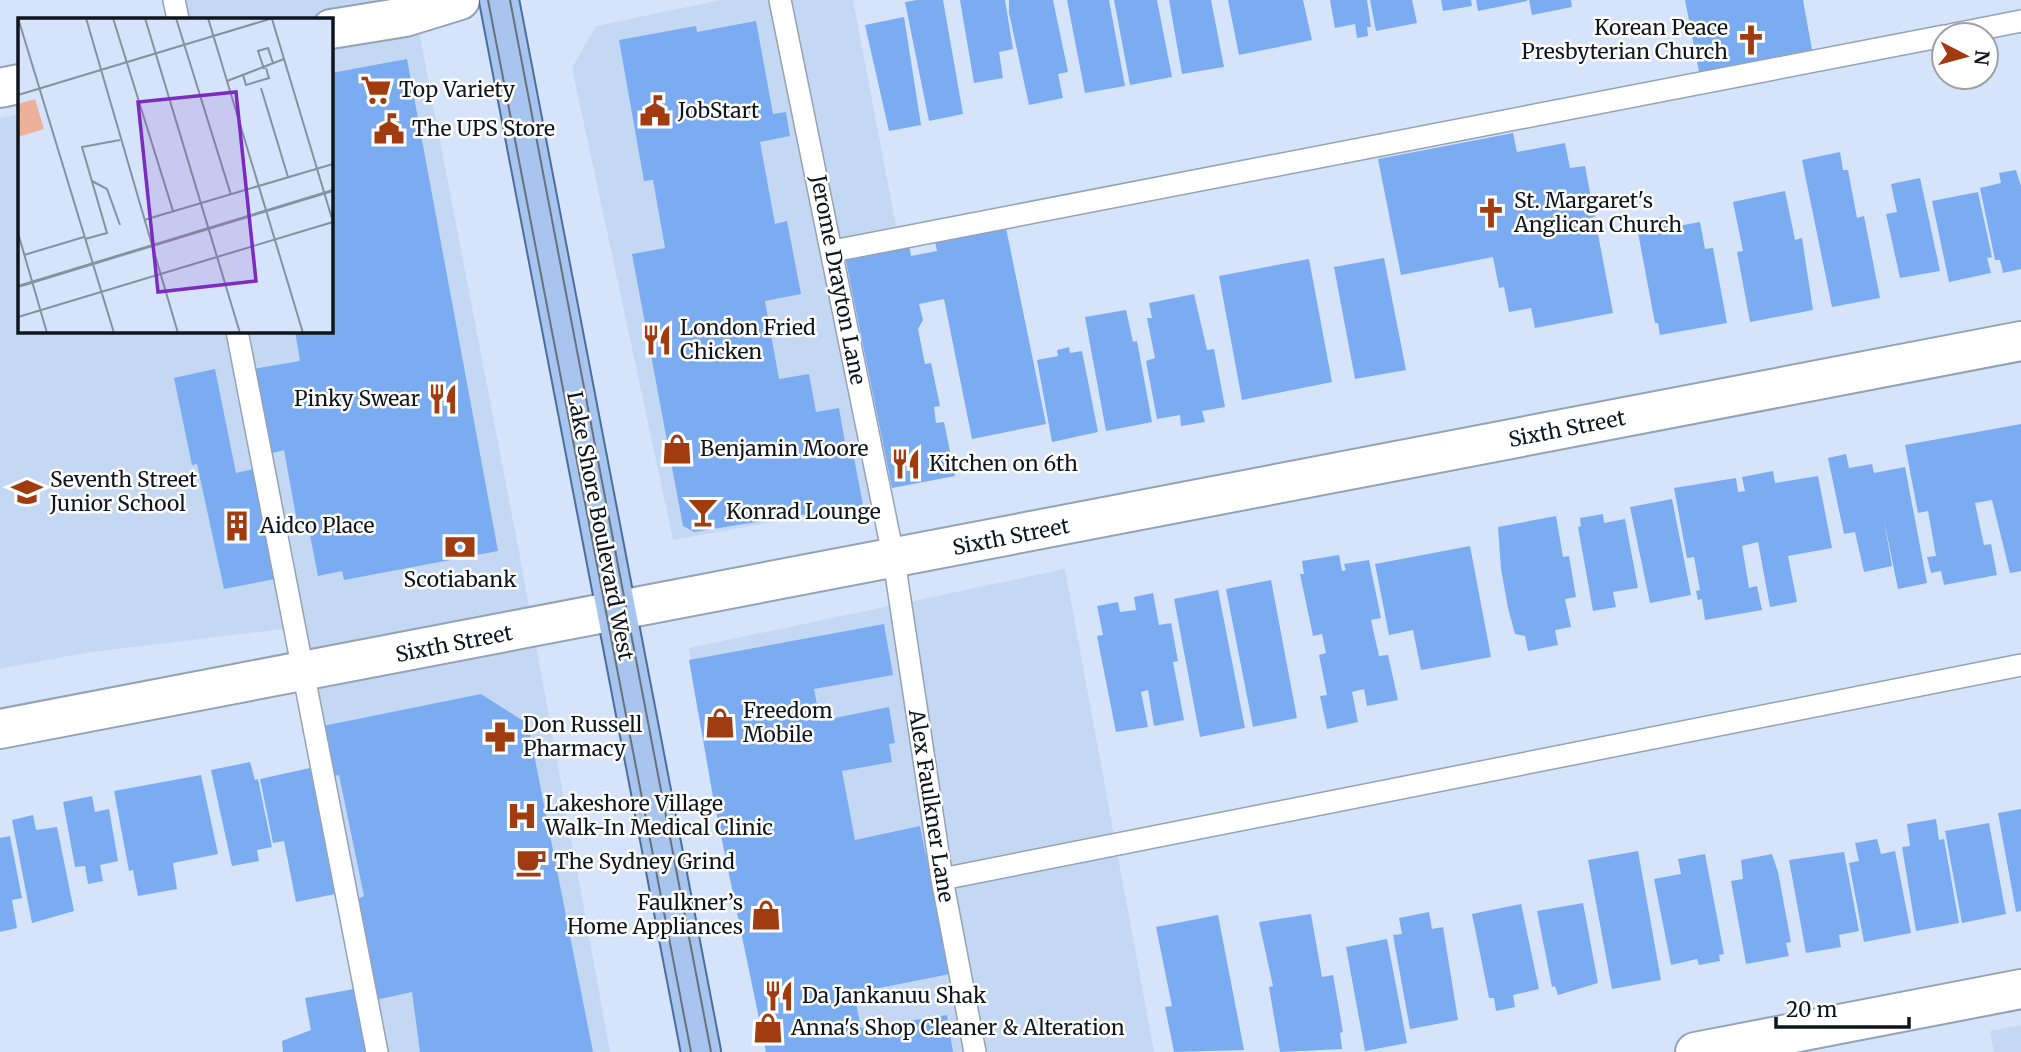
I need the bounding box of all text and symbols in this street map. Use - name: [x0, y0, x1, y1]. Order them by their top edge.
- place label: Korean Peace Presbyterian Church: [1521, 14, 1728, 65]
- inset map: [18, 18, 332, 332]
- north arrow: [1930, 21, 2000, 91]
- church icon: Korean Peace Presbyterian Church: [1734, 23, 1768, 57]
- text: N: [1969, 49, 1995, 66]
- supermarket icon: Top Variety: [359, 73, 393, 107]
- place label: Top Variety: [399, 76, 516, 103]
- public building icon: JobStart: [638, 94, 672, 128]
- place label: JobStart: [677, 97, 759, 124]
- public building icon: The UPS Store: [372, 112, 406, 146]
- place label: The UPS Store: [412, 115, 555, 142]
- street label: Jerome Drayton Lane: [805, 172, 872, 387]
- place label: St. Margaret's Anglican Church: [1513, 187, 1682, 238]
- church icon: St. Margaret's Anglican Church: [1474, 196, 1508, 230]
- place label: London Fried Chicken: [680, 314, 816, 365]
- restaurant icon: London Fried Chicken: [640, 323, 674, 357]
- restaurant icon: Pinky Swear: [426, 382, 460, 416]
- place label: Pinky Swear: [294, 385, 420, 412]
- street label: Lake Shore Boulevard West: [561, 389, 640, 663]
- street label: Sixth Street: [1506, 404, 1628, 453]
- shop icon: Benjamin Moore: [660, 432, 694, 466]
- place label: Benjamin Moore: [700, 435, 869, 462]
- restaurant icon: Kitchen on 6th: [889, 447, 923, 481]
- place label: Kitchen on 6th: [929, 450, 1078, 477]
- place label: Seventh Street Junior School: [49, 466, 197, 517]
- school or university icon: Seventh Street Junior School: [10, 475, 44, 509]
- bar icon: Konrad Lounge: [686, 495, 720, 529]
- place label: Konrad Lounge: [726, 498, 881, 525]
- building icon: Aidco Place: [220, 509, 254, 543]
- place label: Aidco Place: [259, 512, 375, 539]
- street label: Sixth Street: [950, 512, 1072, 561]
- bank icon: Scotiabank: [443, 530, 477, 564]
- place label: Scotiabank: [404, 566, 517, 593]
- street label: Sixth Street: [393, 619, 515, 668]
- place label: Freedom Mobile: [743, 697, 833, 748]
- shop icon: Freedom Mobile: [703, 706, 737, 740]
- street label: Alex Faulkner Lane: [903, 706, 960, 904]
- place label: Don Russell Pharmacy: [523, 711, 643, 762]
- pharmacy icon: Don Russell Pharmacy: [483, 720, 517, 754]
- place label: Lakeshore Village Walk-In Medical Clinic: [544, 790, 773, 841]
- hospital icon: Lakeshore Village Walk-In Medical Clinic: [505, 799, 539, 833]
- cafe icon: The Sydney Grind: [514, 845, 548, 879]
- place label: The Sydney Grind: [554, 848, 735, 875]
- place label: Faulkner’s Home Appliances: [567, 889, 743, 940]
- shop icon: Faulkner’s Home Appliances: [749, 898, 783, 932]
- restaurant icon: Da Jankanuu Shak: [762, 979, 796, 1013]
- place label: Da Jankanuu Shak: [802, 982, 987, 1009]
- scale bar: [1776, 986, 1909, 1030]
- text: 20 m: [1786, 996, 1838, 1023]
- shop icon: Anna's Shop Cleaner & Alteration: [751, 1011, 785, 1045]
- place label: Anna's Shop Cleaner & Alteration: [790, 1014, 1125, 1041]

